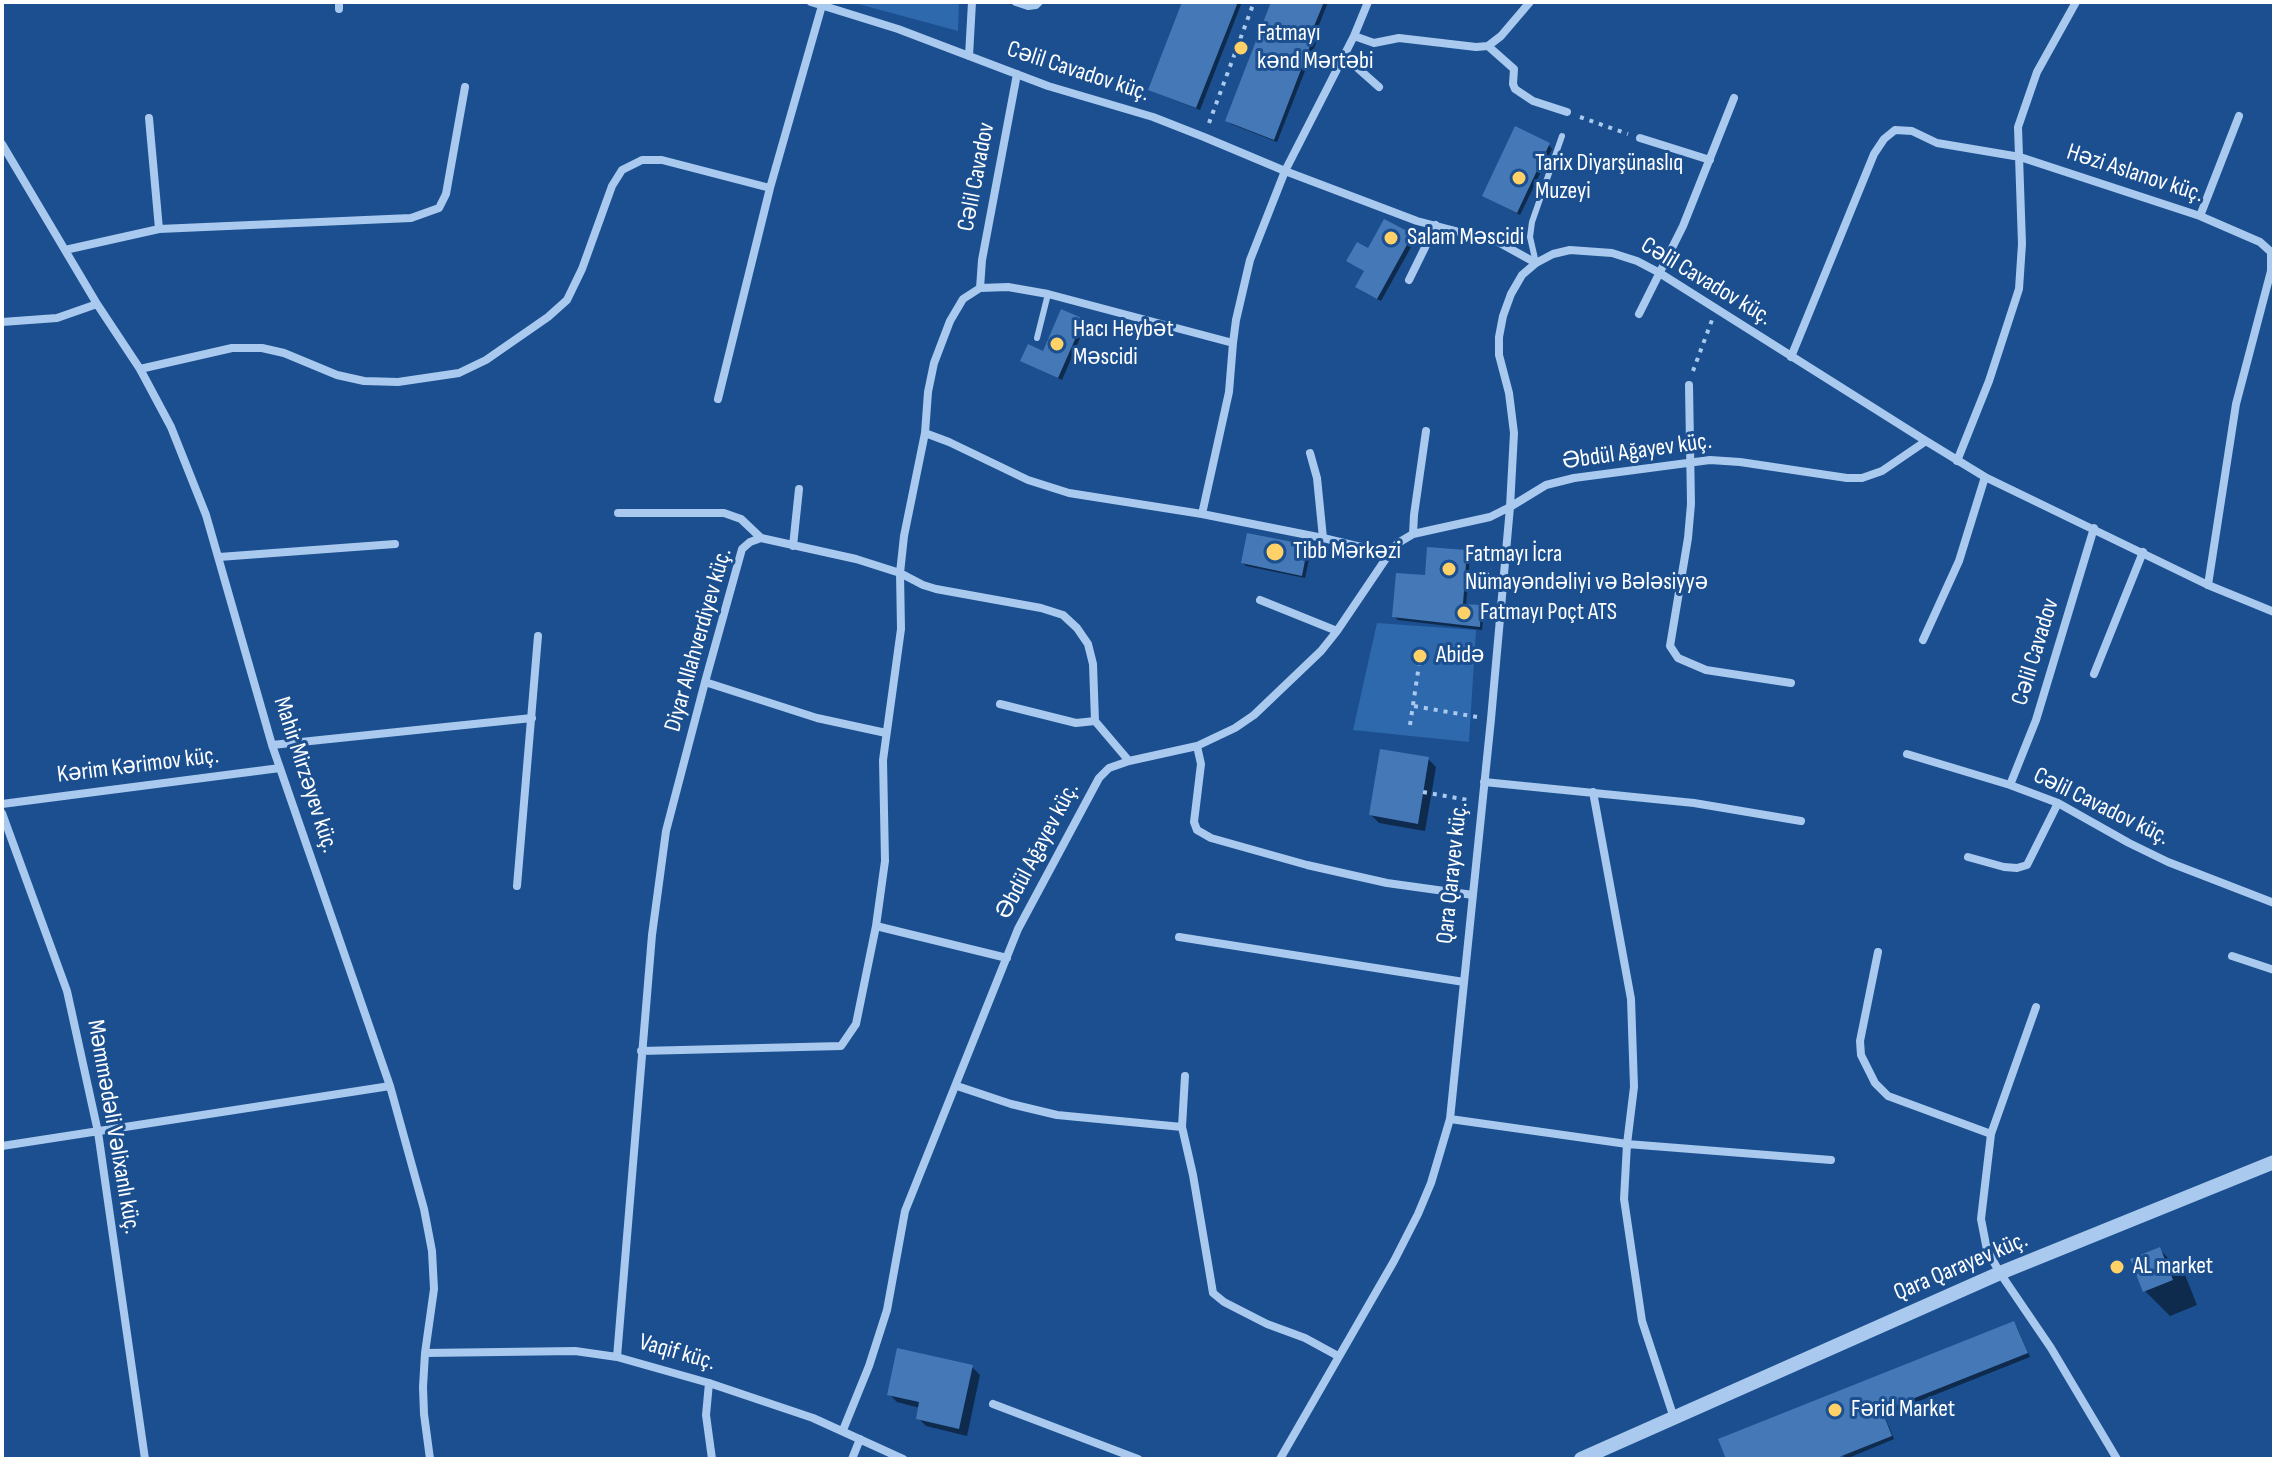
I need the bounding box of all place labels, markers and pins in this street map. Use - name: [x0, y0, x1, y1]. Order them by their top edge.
- place label: Fatmayı kənd Mərtəbi: [1257, 20, 1373, 76]
- marker: Fatmayı kənd Mərtəbi: [1232, 39, 1250, 57]
- place label: Tarix Diyarşünaslıq Muzeyi: [1535, 150, 1683, 206]
- marker: Tarix Diyarşünaslıq Muzeyi: [1510, 169, 1528, 187]
- place label: Salam Məscidi: [1407, 224, 1524, 252]
- marker: Salam Məscidi: [1382, 229, 1400, 247]
- place label: Hacı Heybət Məscidi: [1073, 316, 1174, 372]
- marker: Hacı Heybət Məscidi: [1048, 335, 1066, 353]
- place label: Tibb Mərkəzi: [1293, 538, 1401, 566]
- marker: Tibb Mərkəzi: [1264, 541, 1286, 563]
- place label: Fatmayı İcra Nümayəndəliyi və Bələsiyyə: [1465, 541, 1708, 597]
- marker: Fatmayı İcra Nümayəndəliyi və Bələsiyyə: [1440, 560, 1458, 578]
- place label: Fatmayı Poçt ATS: [1480, 599, 1617, 627]
- marker: Fatmayı Poçt ATS: [1455, 604, 1473, 622]
- place label: Abidə: [1436, 642, 1484, 670]
- marker: Abidə: [1411, 647, 1429, 665]
- place label: AL market: [2133, 1253, 2213, 1281]
- marker: AL market: [2108, 1258, 2126, 1276]
- place label: Fərid Market: [1851, 1396, 1955, 1424]
- marker: Fərid Market: [1826, 1401, 1844, 1419]

